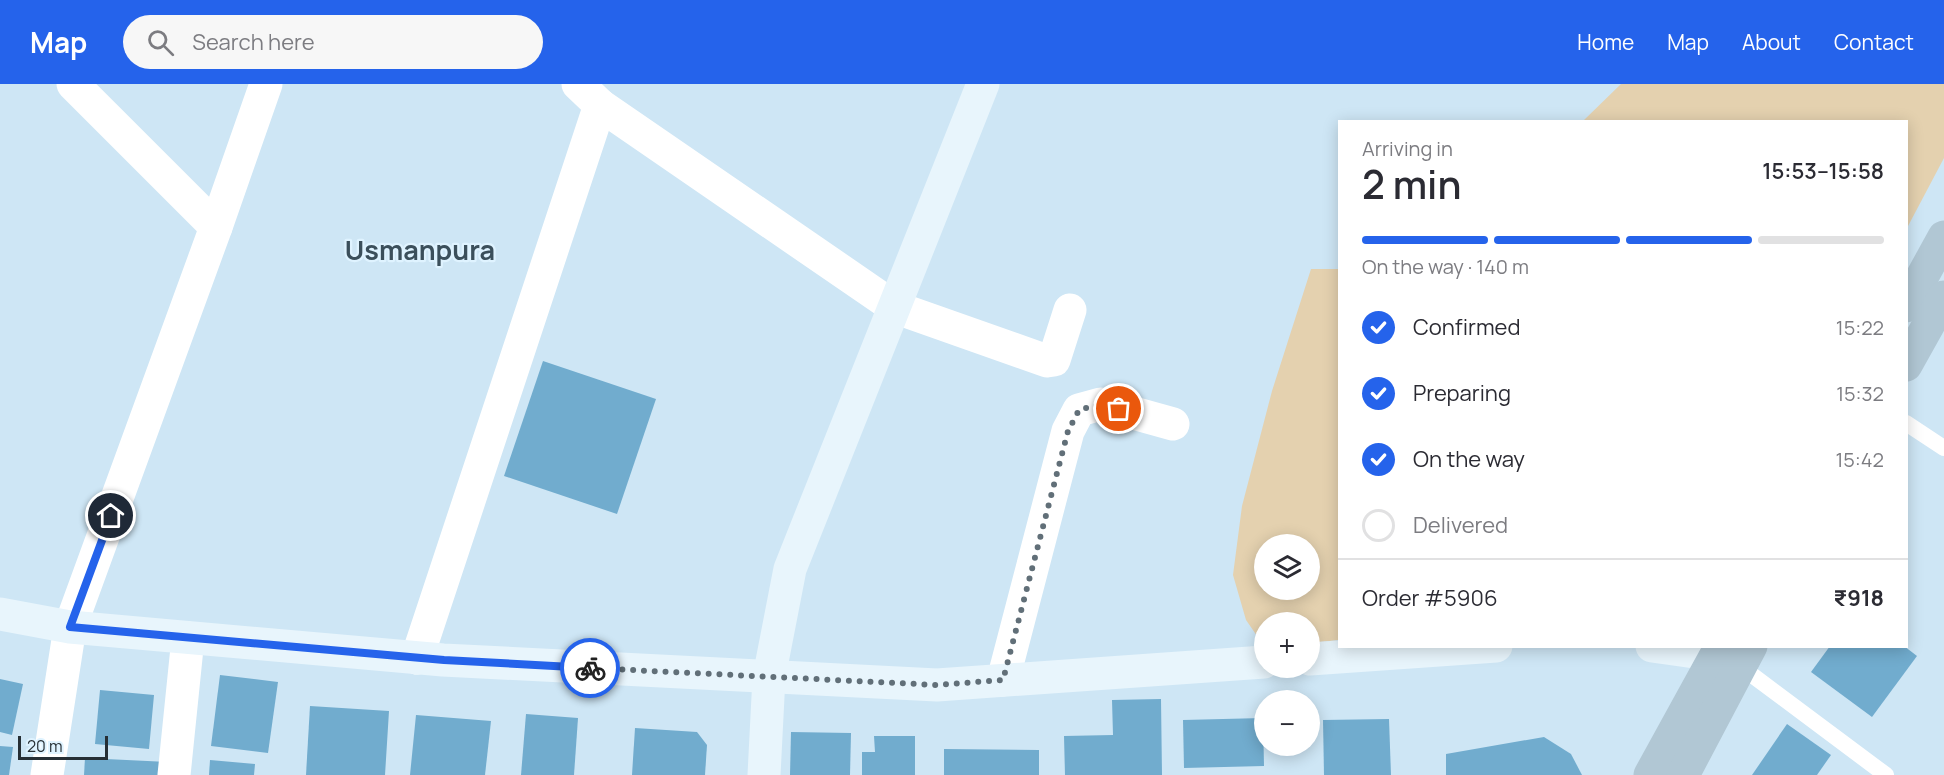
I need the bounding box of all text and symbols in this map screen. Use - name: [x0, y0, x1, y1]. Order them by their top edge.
- search box: [123, 15, 543, 69]
- text: Map: [30, 23, 87, 61]
- icon: search: [144, 26, 177, 59]
- text: Search here: [192, 27, 315, 57]
- text: Home: [1577, 28, 1634, 56]
- text: Map: [1667, 28, 1709, 56]
- text: About: [1742, 28, 1801, 56]
- text: Contact: [1834, 28, 1914, 56]
- text: Arriving in: [1362, 135, 1453, 162]
- text: 15:53–15:58: [1762, 156, 1884, 186]
- text: 2 min: [1362, 157, 1461, 211]
- district label: Usmanpura: [345, 231, 495, 268]
- text: On the way · 140 m: [1362, 253, 1529, 280]
- icon: check: [1362, 311, 1395, 344]
- text: Confirmed: [1413, 312, 1521, 342]
- text: 15:22: [1836, 314, 1884, 341]
- icon: check: [1362, 377, 1395, 410]
- text: Preparing: [1413, 378, 1511, 408]
- text: 15:32: [1836, 380, 1884, 407]
- pin: [1093, 383, 1144, 434]
- icon: bag: [1102, 392, 1135, 425]
- icon: check: [1362, 443, 1395, 476]
- text: On the way: [1413, 444, 1525, 474]
- text: 15:42: [1835, 446, 1884, 473]
- pin: [85, 490, 136, 541]
- icon: home: [94, 499, 127, 532]
- text: Delivered: [1413, 510, 1508, 540]
- map controls: [1254, 534, 1320, 756]
- button: layers: [1254, 534, 1320, 600]
- text: Order #5906: [1362, 583, 1498, 613]
- text: ₹918: [1834, 583, 1884, 613]
- button: +: [1254, 612, 1320, 678]
- courier: [560, 638, 620, 698]
- icon: bike: [574, 652, 607, 685]
- button: −: [1254, 690, 1320, 756]
- scale bar: [18, 733, 108, 760]
- text: 20 m: [27, 735, 63, 757]

